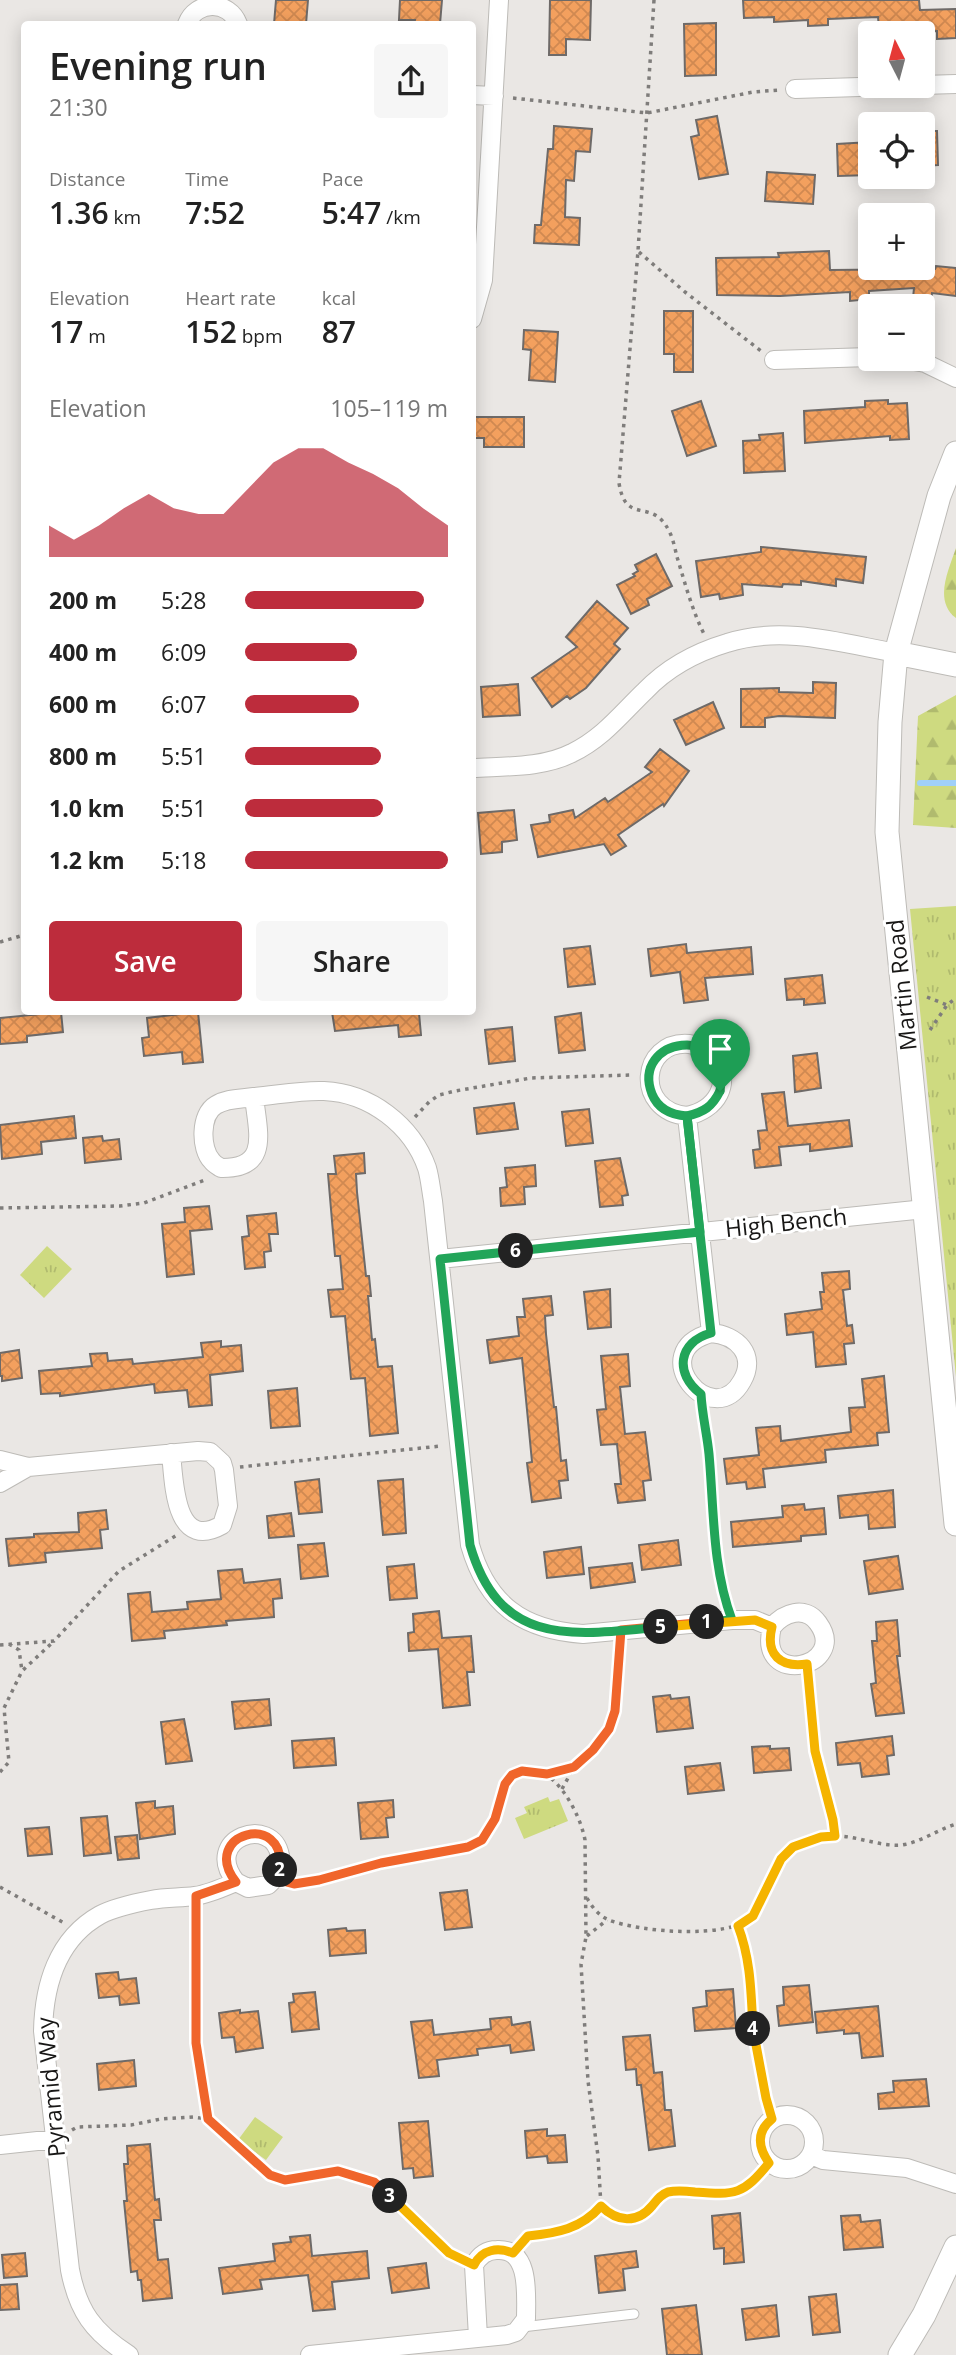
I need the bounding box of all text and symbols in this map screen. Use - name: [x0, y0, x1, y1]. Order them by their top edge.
- north arrow: [858, 21, 934, 98]
- map controls: [858, 21, 935, 371]
- text: Evening run: [49, 39, 267, 91]
- button: share: [374, 44, 448, 118]
- text: 21:30: [49, 91, 108, 123]
- button: locate: [858, 112, 935, 189]
- text: Distance: [49, 166, 125, 192]
- text: Time: [185, 166, 229, 192]
- text: Pace: [322, 166, 363, 192]
- text: 1.36: [49, 192, 109, 233]
- text: 7:52: [185, 192, 245, 233]
- text: 5:47: [322, 192, 381, 233]
- button: +: [858, 203, 935, 280]
- text: km: [109, 204, 141, 230]
- text: /km: [381, 204, 421, 230]
- text: Elevation: [49, 285, 130, 311]
- text: Heart rate: [185, 285, 276, 311]
- text: kcal: [322, 285, 356, 311]
- button: −: [858, 294, 935, 371]
- text: 17: [49, 311, 83, 352]
- text: 152: [185, 311, 237, 352]
- text: 87: [322, 311, 356, 352]
- text: m: [83, 323, 106, 349]
- text: bpm: [237, 323, 283, 349]
- text: Elevation: [49, 392, 147, 424]
- text: 105–119 m: [330, 392, 448, 424]
- text: 200 m: [49, 584, 117, 616]
- text: 5:28: [161, 584, 207, 616]
- text: 400 m: [49, 636, 117, 668]
- text: 6:09: [161, 636, 207, 668]
- text: 600 m: [49, 688, 117, 720]
- text: 6:07: [161, 688, 207, 720]
- text: 800 m: [49, 740, 117, 772]
- text: 5:51: [161, 740, 207, 772]
- text: 1.0 km: [49, 792, 125, 824]
- text: 5:51: [161, 792, 207, 824]
- text: 1.2 km: [49, 844, 125, 876]
- text: 5:18: [161, 844, 207, 876]
- street label: Martin Road: [878, 918, 924, 1052]
- button: Save: [49, 921, 242, 1001]
- button: Share: [256, 921, 448, 1001]
- pin: [690, 1019, 750, 1091]
- icon: arrive: [701, 1030, 739, 1068]
- street label: High Bench: [723, 1200, 848, 1244]
- pin: 6: [498, 1234, 534, 1268]
- text: 6: [510, 1237, 521, 1263]
- pin: 1: [690, 1604, 724, 1640]
- text: 1: [701, 1608, 712, 1634]
- pin: 5: [644, 1610, 678, 1644]
- text: 5: [655, 1613, 666, 1639]
- pin: 2: [262, 1853, 298, 1888]
- text: 2: [274, 1856, 285, 1882]
- pin: 4: [736, 2011, 770, 2046]
- street label: Pyramid Way: [28, 2015, 72, 2158]
- text: 4: [747, 2015, 758, 2041]
- pin: 3: [372, 2178, 408, 2214]
- text: 3: [384, 2182, 395, 2208]

